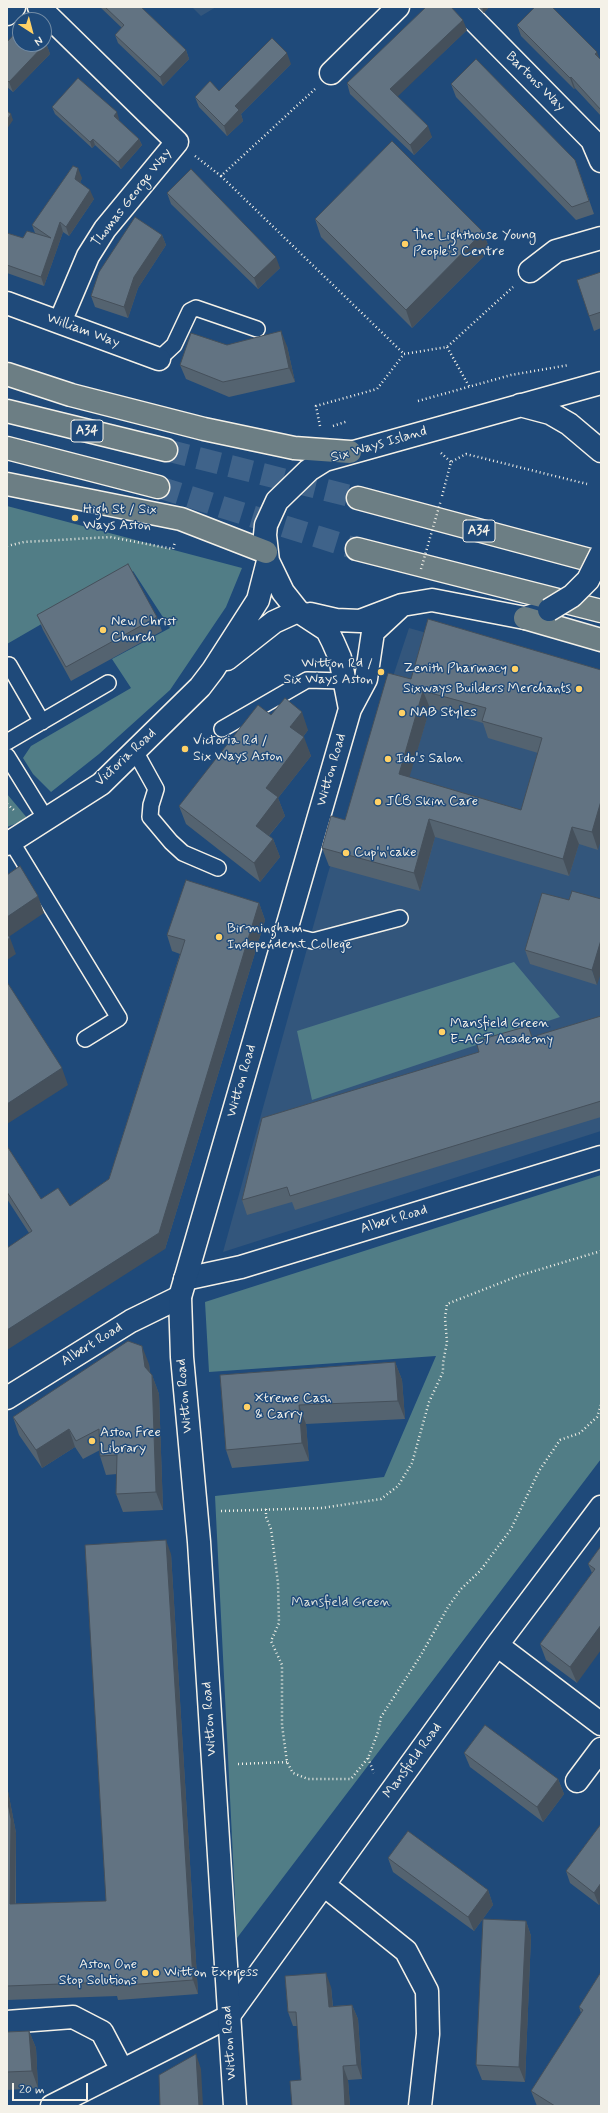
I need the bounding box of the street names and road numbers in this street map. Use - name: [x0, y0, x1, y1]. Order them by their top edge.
- street label: Bartons Way: [502, 49, 568, 115]
- street label: Thomas George Way: [88, 145, 176, 251]
- street label: William Way: [44, 310, 122, 352]
- road number: A34: [71, 420, 103, 442]
- street label: Six Ways Island: [329, 423, 429, 467]
- road number: A34: [463, 520, 495, 542]
- street label: Victoria Road: [92, 725, 160, 791]
- street label: Witton Road: [314, 732, 350, 808]
- street label: Witton Road: [224, 1043, 260, 1119]
- street label: Albert Road: [359, 1202, 429, 1238]
- street label: Albert Road: [58, 1320, 126, 1370]
- street label: Witton Road: [173, 1358, 197, 1434]
- street label: Witton Road: [199, 1681, 221, 1757]
- street label: Mansfield Road: [380, 1720, 446, 1802]
- street label: Witton Road: [219, 2005, 241, 2081]

